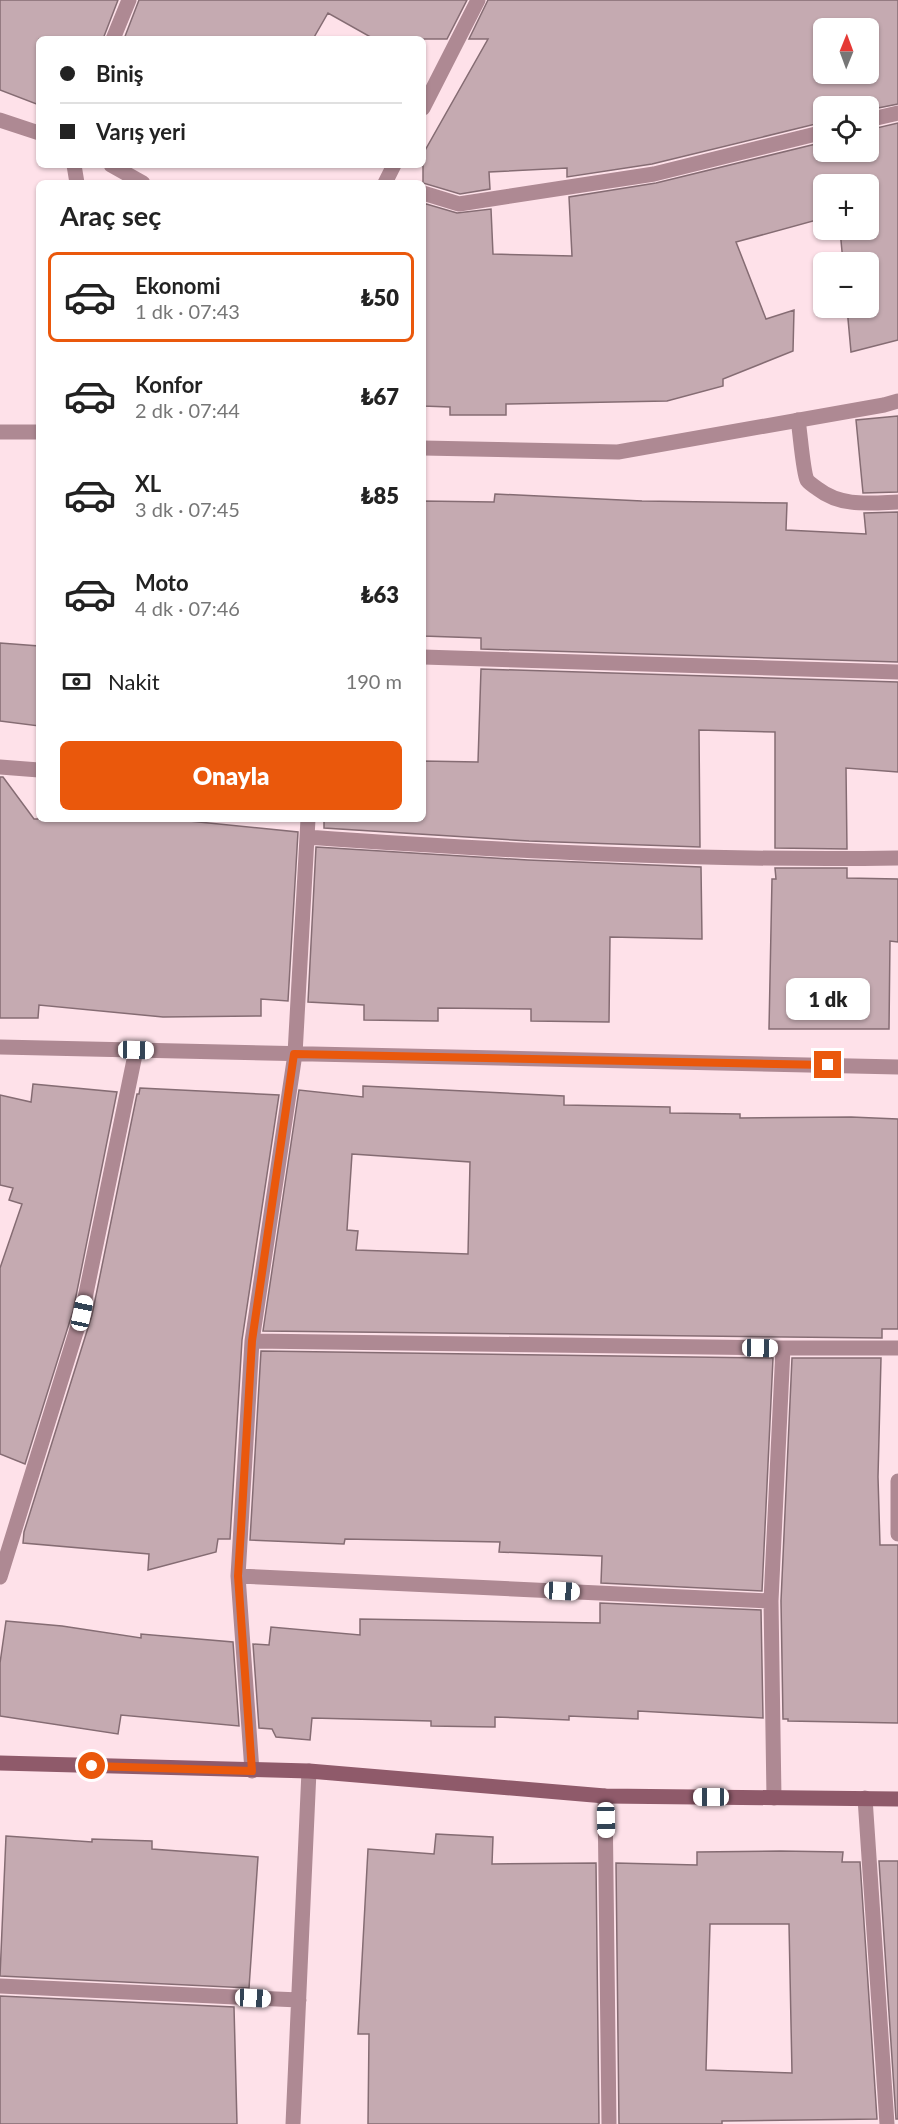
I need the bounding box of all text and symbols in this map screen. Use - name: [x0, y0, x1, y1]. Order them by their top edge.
- north arrow: [813, 18, 879, 84]
- map controls: [813, 18, 879, 318]
- text: Biniş: [96, 60, 144, 87]
- button: locate: [813, 96, 879, 162]
- text: Varış yeri: [96, 118, 186, 145]
- button: +: [813, 174, 879, 240]
- text: Araç seç: [60, 199, 161, 232]
- button: −: [813, 252, 879, 318]
- icon: car: [63, 270, 117, 324]
- text: Ekonomi: [135, 272, 221, 299]
- text: ₺50: [361, 284, 399, 311]
- text: 1 dk · 07:43: [135, 299, 240, 323]
- icon: car: [63, 369, 117, 423]
- text: Konfor: [135, 371, 203, 398]
- text: ₺67: [361, 383, 399, 410]
- text: 2 dk · 07:44: [135, 398, 240, 422]
- icon: car: [63, 468, 117, 522]
- text: XL: [135, 470, 161, 497]
- text: ₺85: [361, 482, 399, 509]
- text: 3 dk · 07:45: [135, 497, 240, 521]
- icon: car: [63, 567, 117, 621]
- text: Moto: [135, 569, 189, 596]
- text: ₺63: [361, 581, 399, 608]
- text: 4 dk · 07:46: [135, 596, 240, 620]
- icon: cash: [60, 665, 93, 698]
- text: Nakit: [108, 668, 160, 695]
- text: 190 m: [346, 669, 402, 693]
- button: Onayla: [60, 741, 402, 810]
- callout: 1 dk: [786, 978, 870, 1020]
- text: 1 dk: [809, 987, 847, 1011]
- car: [118, 1041, 154, 1059]
- route end: [814, 1051, 841, 1078]
- car: [69, 1294, 95, 1332]
- car: [742, 1339, 778, 1357]
- car: [544, 1581, 580, 1601]
- route start: [78, 1752, 105, 1779]
- car: [693, 1788, 729, 1806]
- car: [597, 1802, 615, 1838]
- car: [235, 1988, 271, 2008]

